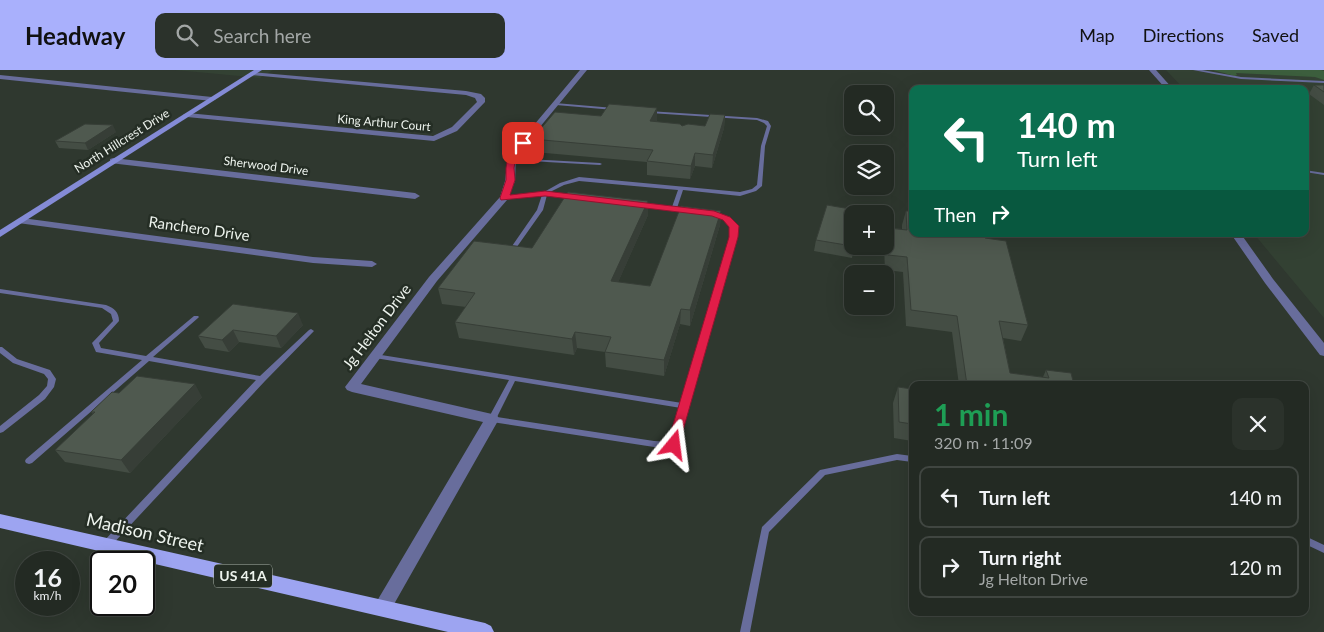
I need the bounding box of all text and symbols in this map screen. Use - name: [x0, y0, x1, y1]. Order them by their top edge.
- search box: [155, 13, 505, 58]
- text: Headway: [25, 21, 125, 50]
- icon: search: [173, 21, 201, 49]
- text: Search here: [213, 24, 311, 47]
- text: Map: [1079, 24, 1115, 46]
- text: Directions: [1143, 24, 1224, 46]
- text: Saved: [1252, 24, 1299, 46]
- map controls: [844, 85, 894, 315]
- button: search: [844, 85, 894, 135]
- text: 140 m: [1017, 103, 1116, 145]
- street label: North Hillcrest Drive: [71, 105, 172, 176]
- icon: left: [934, 105, 999, 170]
- street label: King Arthur Court: [337, 111, 432, 134]
- pin: [502, 122, 544, 164]
- icon: arrive: [509, 129, 537, 157]
- button: layers: [844, 145, 894, 195]
- text: Turn left: [1017, 145, 1098, 172]
- street label: Sherwood Drive: [223, 153, 309, 178]
- icon: right: [986, 200, 1014, 228]
- text: Then: [934, 203, 976, 226]
- button: +: [844, 205, 894, 255]
- street label: Ranchero Drive: [147, 212, 251, 244]
- button: −: [844, 265, 894, 315]
- street label: Jg Helton Drive: [338, 280, 414, 373]
- text: 1 min: [934, 396, 1008, 432]
- button: close: [1232, 398, 1284, 450]
- position arrow: [647, 418, 699, 470]
- text: 320 m · 11:09: [934, 433, 1033, 452]
- icon: left: [936, 483, 964, 511]
- text: Turn left: [979, 486, 1050, 509]
- text: 140 m: [1228, 486, 1282, 509]
- street label: Madison Street: [84, 508, 207, 556]
- text: Turn right: [979, 546, 1061, 569]
- speed limit sign: 20: [90, 551, 155, 616]
- icon: right: [936, 553, 964, 581]
- text: 120 m: [1228, 556, 1282, 579]
- text: 16: [33, 562, 62, 592]
- road number: US 41A: [214, 564, 272, 588]
- text: Jg Helton Drive: [979, 569, 1088, 588]
- text: km/h: [33, 588, 62, 603]

